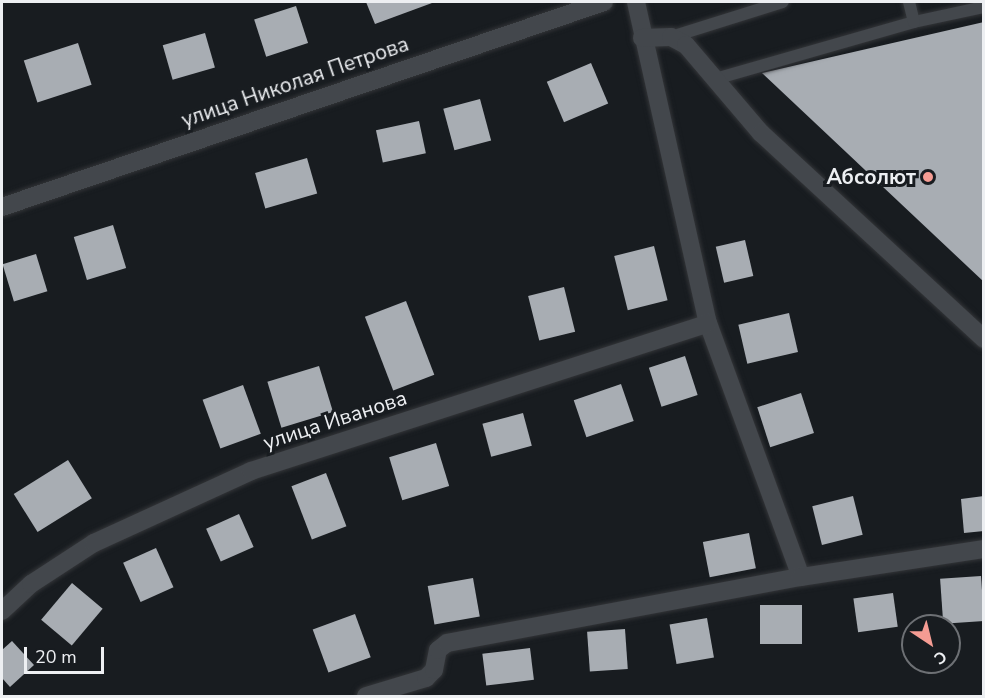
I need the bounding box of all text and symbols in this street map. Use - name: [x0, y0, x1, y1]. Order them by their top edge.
- street label: улица Николая Петрова: [178, 31, 412, 133]
- place label: Абсолют: [826, 164, 916, 190]
- marker: Абсолют: [921, 170, 935, 184]
- street label: улица Иванова: [260, 385, 410, 455]
- north arrow: [901, 614, 961, 674]
- scale bar: [27, 635, 106, 673]
- text: 20 m: [35, 645, 77, 669]
- text: С: [929, 645, 951, 669]

